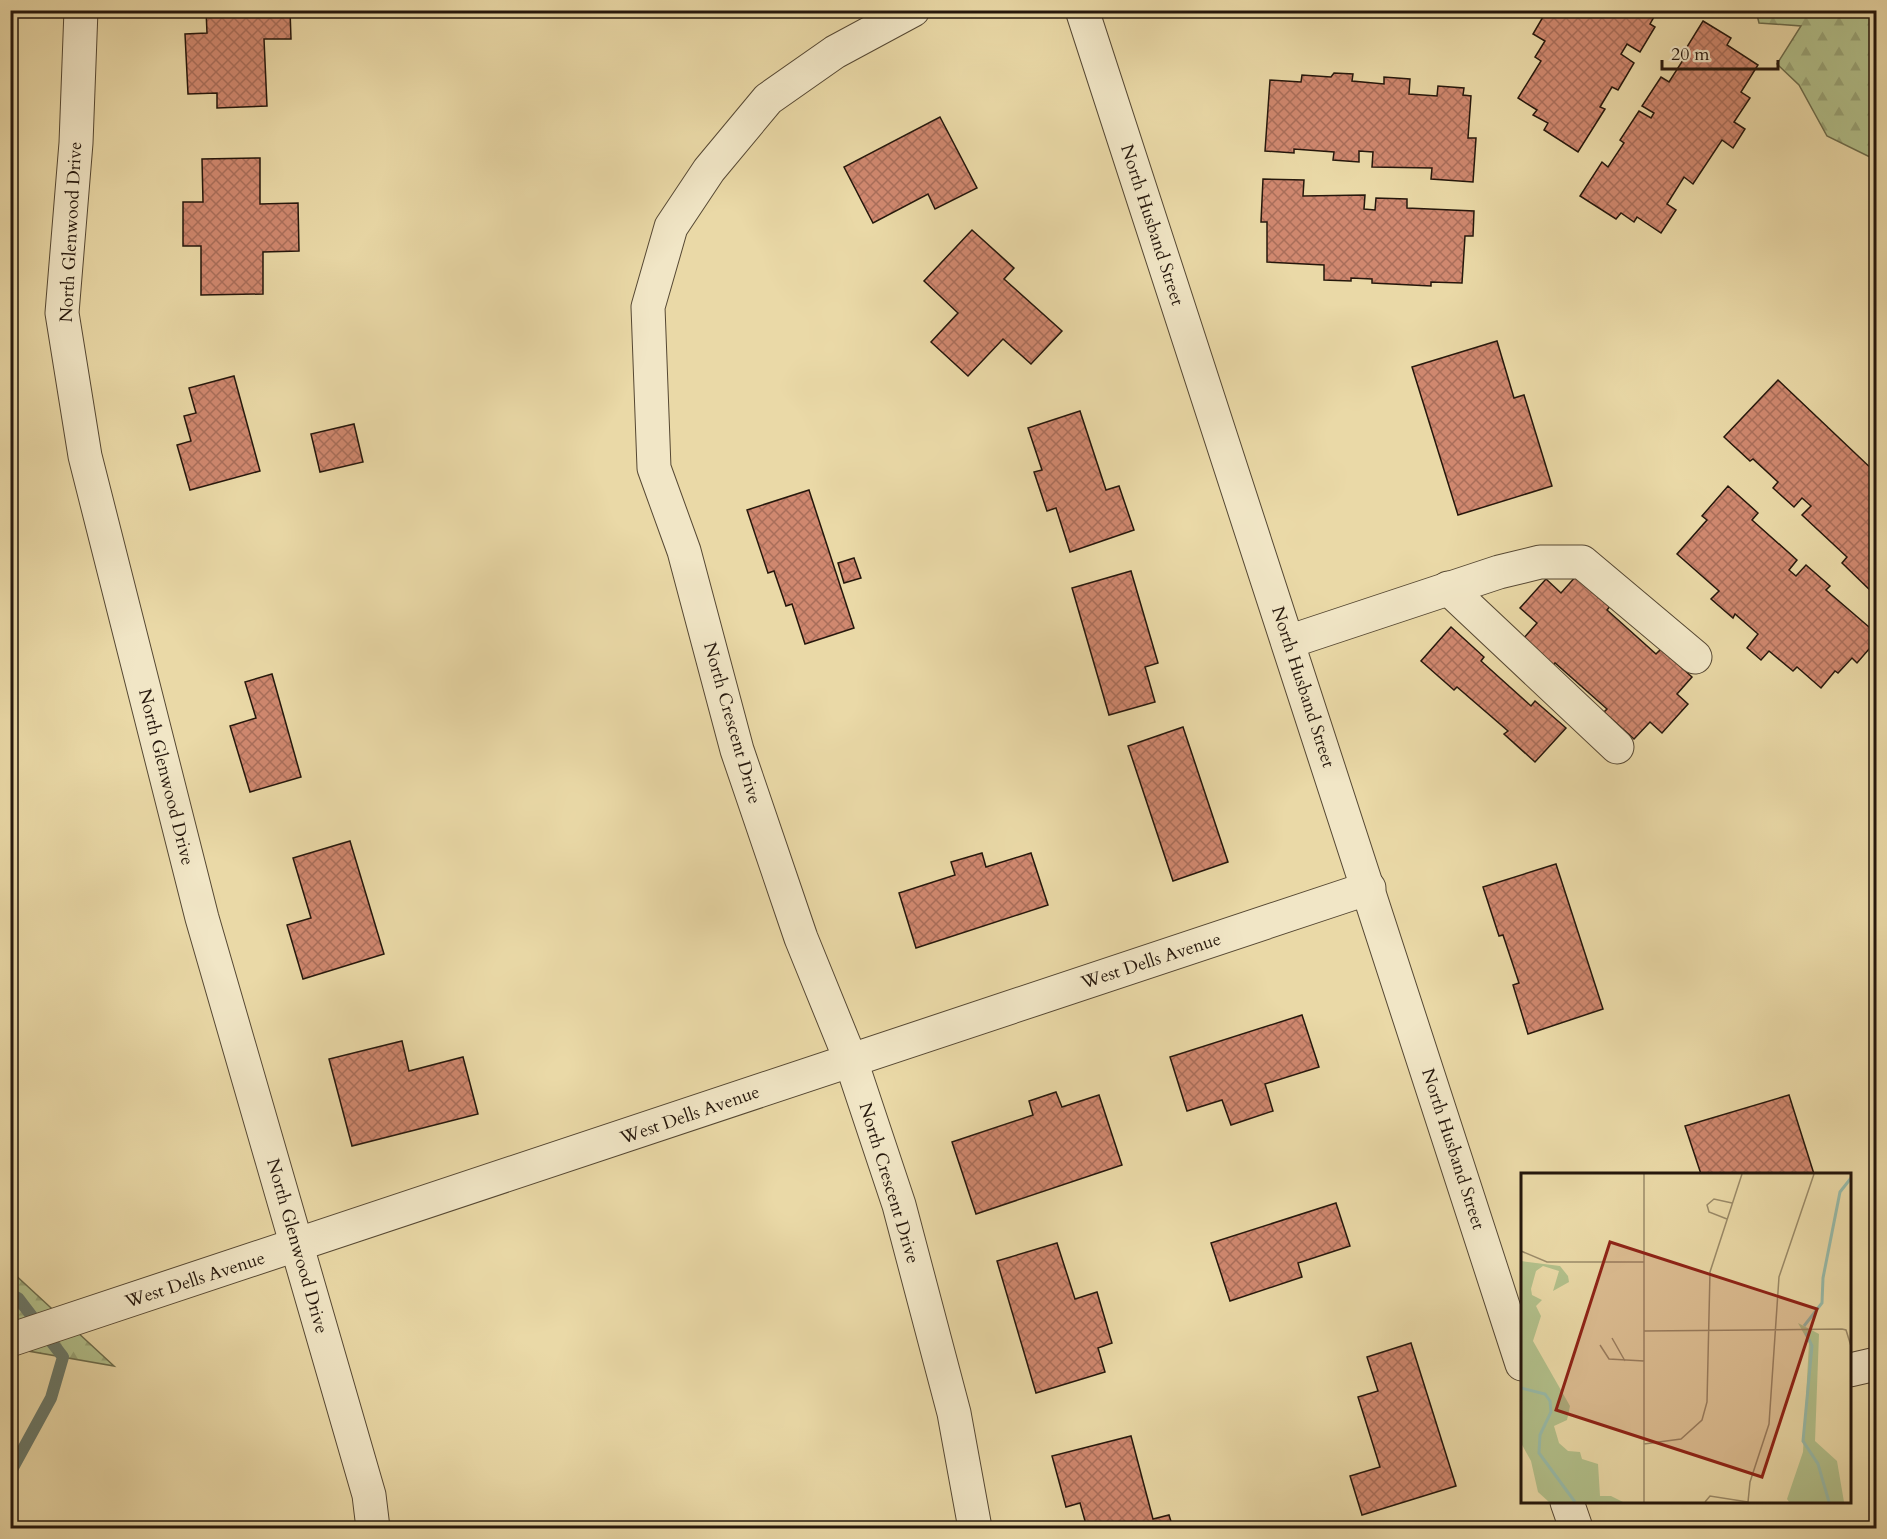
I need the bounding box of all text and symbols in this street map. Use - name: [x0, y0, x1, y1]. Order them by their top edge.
- scale bar: [1662, 33, 1778, 71]
- text: 20 m: [1671, 42, 1710, 67]
- street label: North Glenwood Drive: [54, 141, 88, 323]
- street label: North Husband Street: [1114, 141, 1190, 309]
- street label: North Husband Street: [1265, 603, 1341, 771]
- street label: North Crescent Drive: [697, 639, 767, 807]
- street label: North Glenwood Drive: [132, 686, 200, 868]
- street label: West Dells Avenue: [1077, 927, 1224, 996]
- street label: North Husband Street: [1415, 1065, 1491, 1233]
- street label: West Dells Avenue: [616, 1079, 763, 1151]
- street label: North Crescent Drive: [853, 1099, 925, 1267]
- street label: North Glenwood Drive: [260, 1156, 334, 1336]
- inset map: [1521, 1173, 1851, 1503]
- street label: West Dells Avenue: [121, 1246, 268, 1315]

